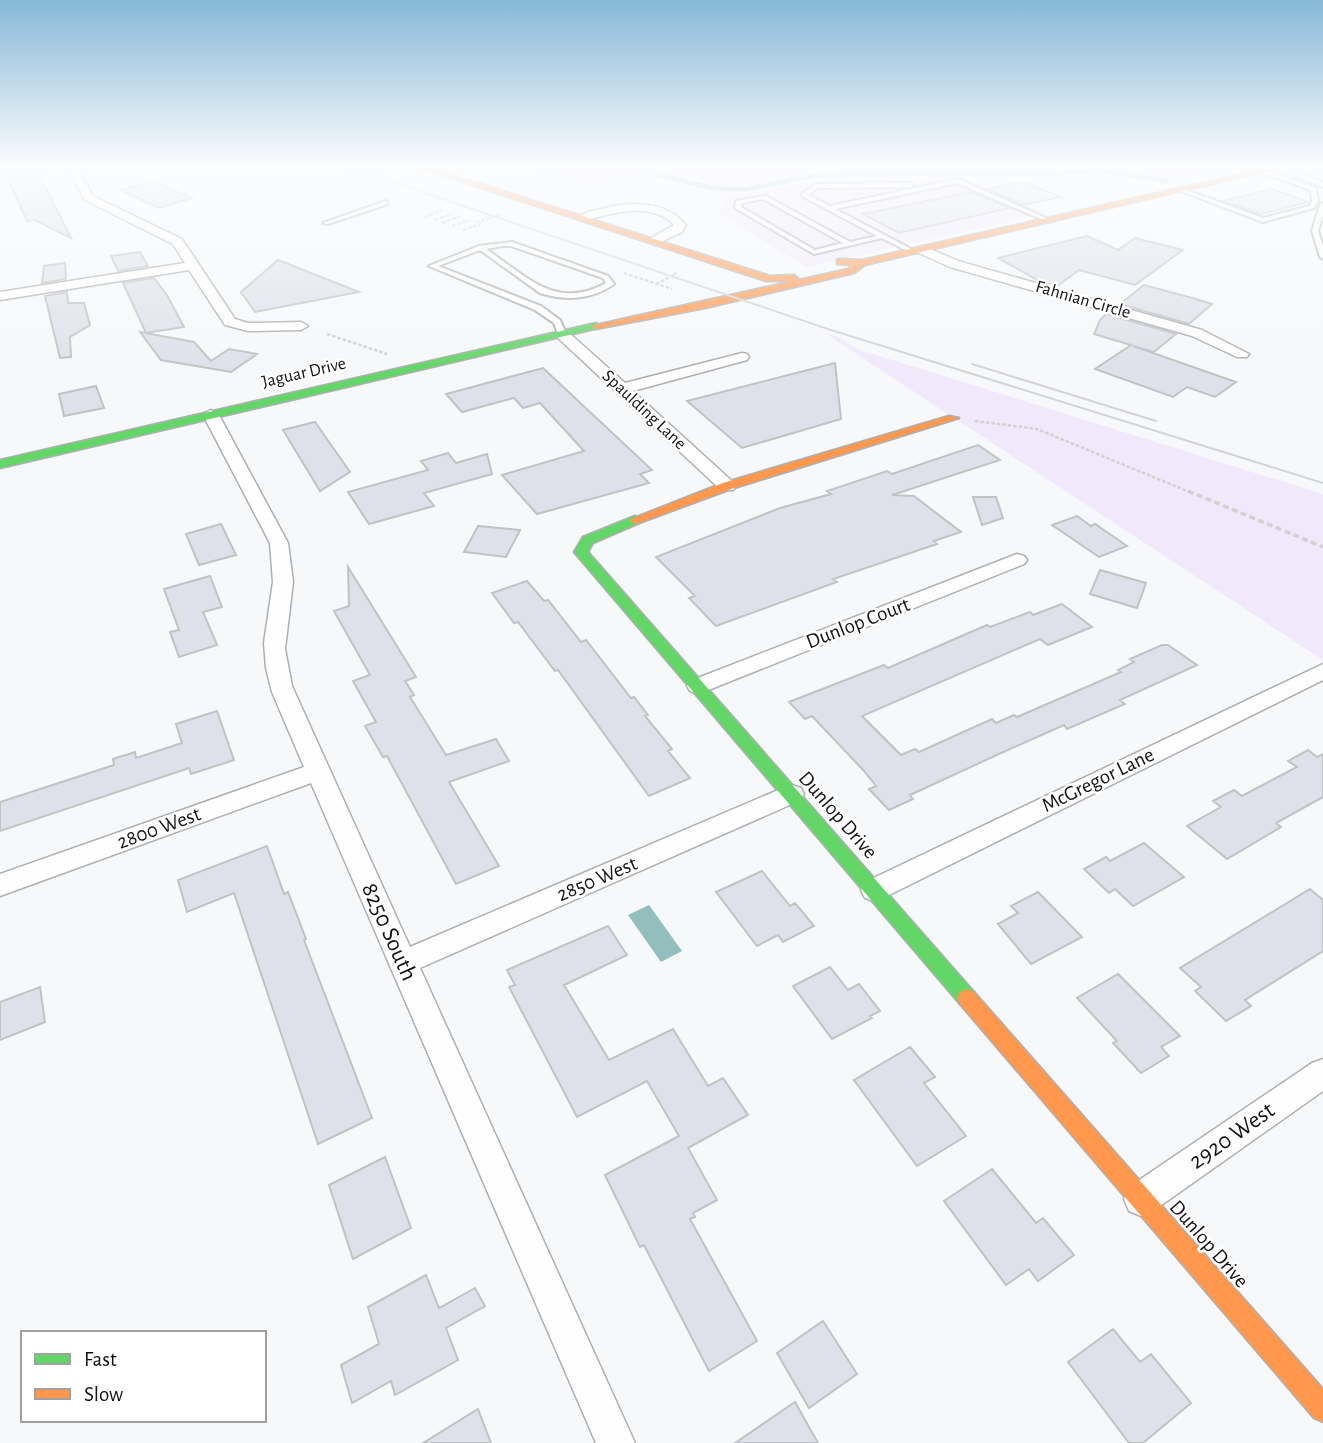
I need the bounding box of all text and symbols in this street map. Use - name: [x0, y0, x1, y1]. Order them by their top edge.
- street label: Fahnian Circle: [1033, 278, 1133, 322]
- street label: Jaguar Drive: [260, 355, 348, 391]
- street label: Spaulding Lane: [599, 367, 689, 453]
- street label: Dunlop Court: [803, 593, 913, 652]
- street label: McGregor Lane: [1039, 744, 1157, 816]
- street label: Dunlop Drive: [795, 767, 881, 863]
- street label: 2800 West: [114, 803, 204, 853]
- street label: 2850 West: [554, 853, 640, 905]
- street label: 8250 South: [357, 880, 421, 984]
- street label: 2920 West: [1185, 1098, 1279, 1174]
- street label: Dunlop Drive: [1166, 1196, 1252, 1292]
- legend: [21, 1331, 266, 1422]
- text: Fast: [84, 1349, 117, 1370]
- text: Slow: [84, 1384, 123, 1405]

